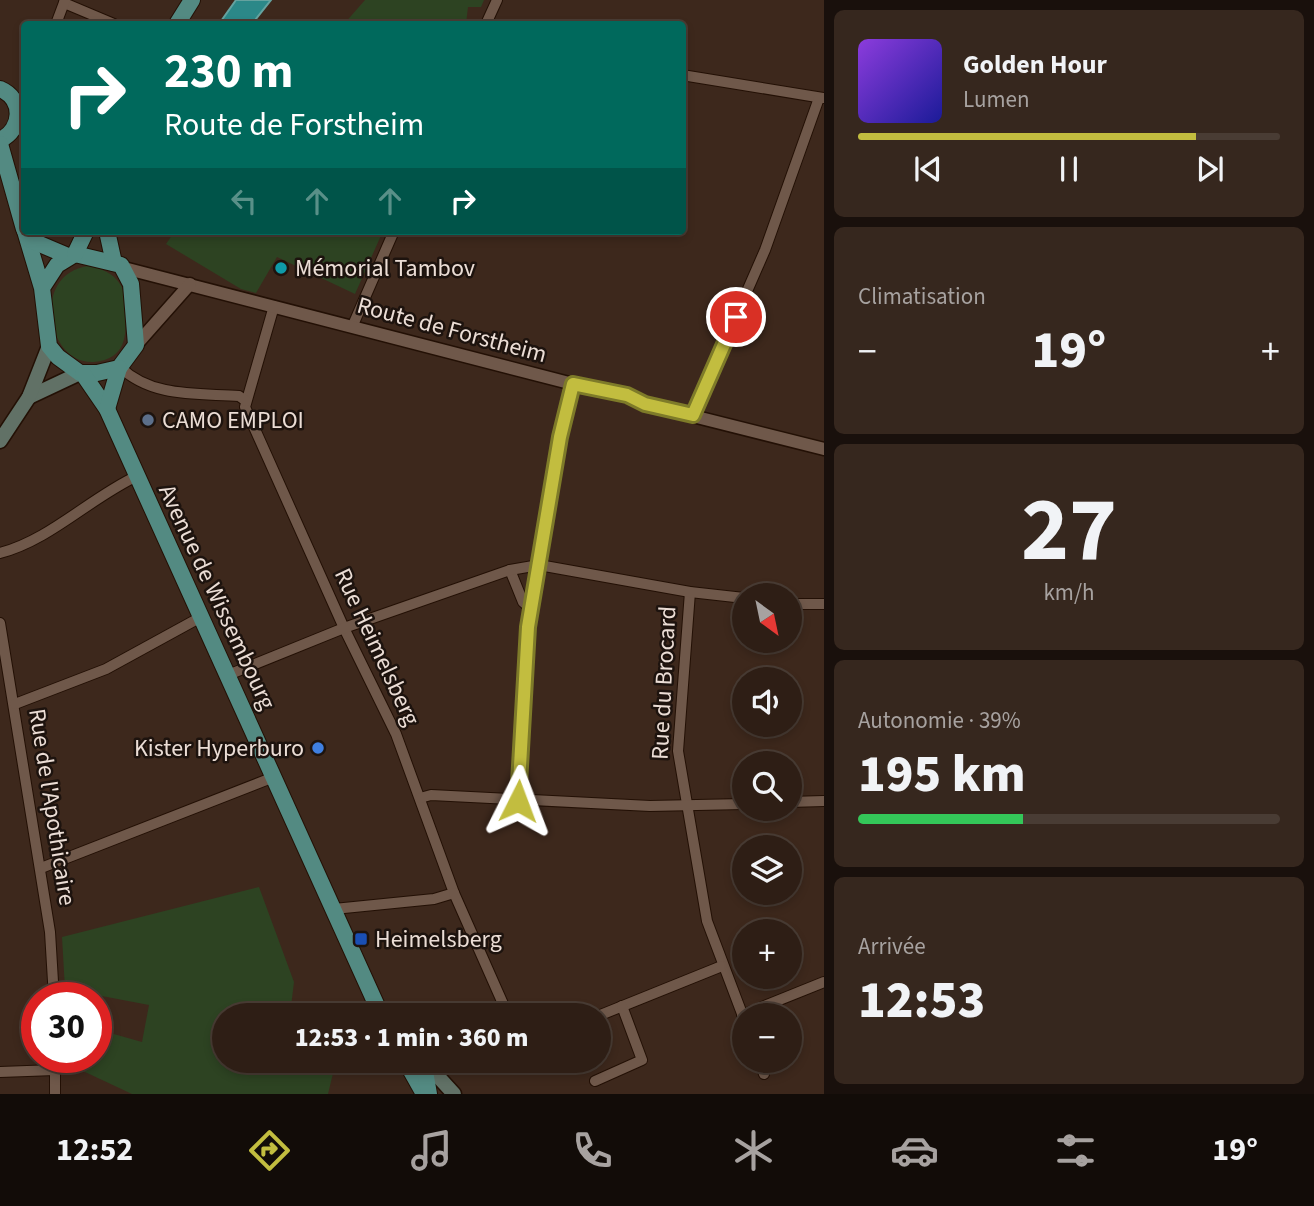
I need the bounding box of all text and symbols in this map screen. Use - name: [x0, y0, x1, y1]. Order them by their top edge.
- text: 230 m: [164, 37, 293, 107]
- text: Golden Hour: [963, 46, 1107, 83]
- icon: right: [49, 49, 140, 140]
- text: Lumen: [963, 83, 1030, 116]
- text: Route de Forstheim: [164, 102, 424, 148]
- icon: previous: [909, 150, 947, 188]
- icon: pause: [1050, 150, 1088, 188]
- icon: next: [1191, 150, 1229, 188]
- icon: left: [225, 182, 263, 220]
- icon: ahead: [298, 182, 336, 220]
- icon: ahead: [371, 182, 409, 220]
- icon: right: [444, 182, 482, 220]
- place label: Mémorial Tambov: [295, 251, 475, 286]
- marker: Mémorial Tambov: [273, 260, 289, 276]
- text: Climatisation: [858, 280, 986, 313]
- pin: [706, 287, 766, 347]
- street label: Route de Forstheim: [353, 288, 551, 372]
- icon: arrive: [717, 298, 755, 336]
- text: 19°: [1032, 314, 1106, 388]
- text: −: [858, 325, 877, 379]
- text: +: [1261, 325, 1280, 379]
- place label: CAMO EMPLOI: [162, 403, 304, 438]
- marker: CAMO EMPLOI: [140, 412, 156, 428]
- text: 27: [1021, 466, 1117, 595]
- street label: Avenue de Wissembourg: [149, 479, 285, 715]
- street label: Rue Heimelsberg: [325, 562, 429, 732]
- text: km/h: [1043, 576, 1095, 609]
- north arrow: [732, 583, 802, 653]
- map controls: [732, 583, 802, 1073]
- street label: Rue du Brocard: [642, 605, 686, 761]
- button: sound: [732, 667, 802, 737]
- text: Autonomie · 39%: [858, 704, 1021, 737]
- street label: Rue de l'Apothicaire: [19, 706, 85, 908]
- place label: Kister Hyperburo: [134, 731, 304, 766]
- text: 195 km: [858, 738, 1026, 812]
- marker: Kister Hyperburo: [310, 740, 326, 756]
- button: search: [732, 751, 802, 821]
- position arrow: [481, 764, 555, 838]
- button: layers: [732, 835, 802, 905]
- button: +: [732, 919, 802, 989]
- place label: Heimelsberg: [375, 922, 502, 957]
- text: Arrivée: [858, 930, 926, 963]
- marker: Heimelsberg: [353, 931, 369, 947]
- text: 12:53: [858, 964, 985, 1038]
- speed limit sign: 30: [21, 982, 112, 1073]
- button: −: [732, 1003, 802, 1073]
- text: 12:53 · 1 min · 360 m: [295, 1019, 528, 1056]
- icon: directions: [245, 1126, 294, 1175]
- icon: music: [407, 1126, 456, 1175]
- icon: phone: [568, 1126, 617, 1175]
- icon: climate: [729, 1126, 778, 1175]
- icon: car: [890, 1126, 939, 1175]
- icon: filters: [1051, 1126, 1100, 1175]
- text: 12:52: [56, 1127, 133, 1173]
- text: 19°: [1212, 1127, 1258, 1173]

